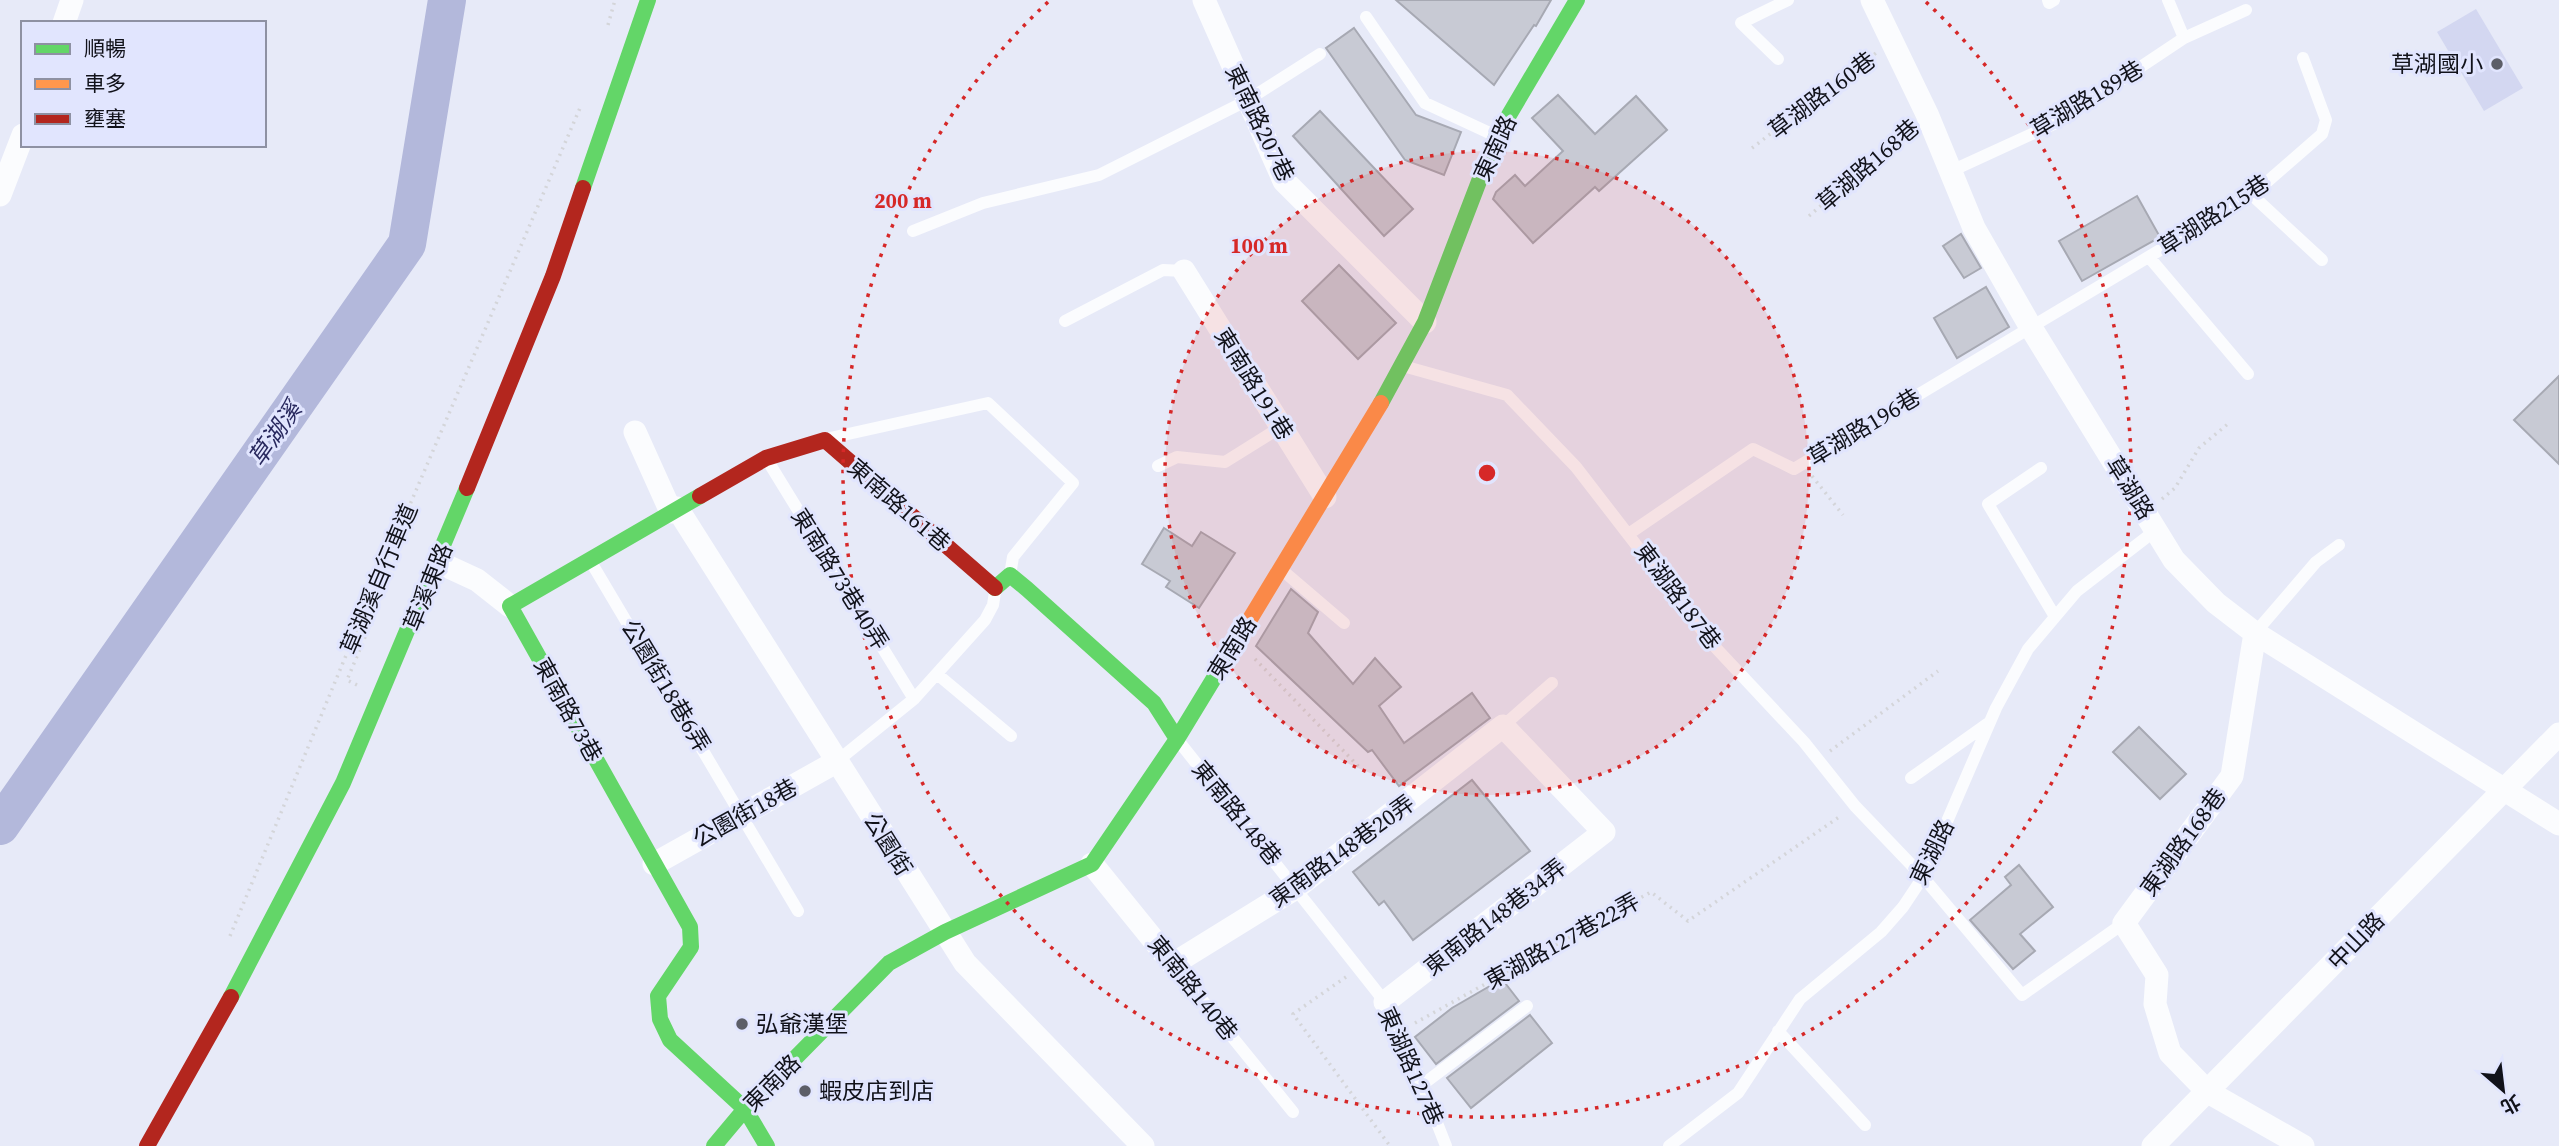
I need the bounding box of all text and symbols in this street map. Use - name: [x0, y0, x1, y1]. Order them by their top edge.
- legend: [21, 21, 266, 147]
- text: 順暢: [84, 34, 126, 63]
- street label: 草湖路160巷: [1762, 44, 1882, 146]
- place label: 草湖國小: [2391, 48, 2483, 80]
- street label: 草湖路189巷: [2025, 53, 2149, 145]
- marker: 草湖國小: [2489, 56, 2505, 72]
- street label: 東南路207巷: [1218, 59, 1302, 187]
- text: 車多: [84, 69, 126, 98]
- text: 壅塞: [84, 104, 126, 133]
- street label: 東南路: [1466, 110, 1524, 186]
- street label: 草湖路168巷: [1810, 111, 1926, 219]
- street label: 草湖路215巷: [2152, 167, 2276, 263]
- text: 200 m: [874, 186, 932, 215]
- text: 100 m: [1230, 231, 1288, 260]
- street label: 東南路191巷: [1207, 322, 1301, 446]
- street label: 草湖路196巷: [1802, 381, 1926, 473]
- water label: 草湖溪: [240, 392, 310, 473]
- street label: 草湖路: [2098, 450, 2162, 526]
- street label: 東南路161巷: [841, 451, 957, 559]
- centre of rings: [1475, 461, 1499, 485]
- street label: 草湖溪自行車道: [333, 499, 425, 659]
- street label: 東南路73巷40弄: [784, 502, 896, 656]
- street label: 東湖路187巷: [1627, 536, 1729, 656]
- street label: 草溪東路: [396, 538, 460, 636]
- street label: 東南路: [1200, 610, 1264, 686]
- street label: 公園街18巷6弄: [614, 614, 718, 758]
- street label: 東南路73巷: [526, 652, 610, 768]
- street label: 東南路148巷: [1185, 754, 1289, 872]
- street label: 公園街18巷: [687, 771, 803, 855]
- street label: 東湖路168巷: [2133, 781, 2233, 903]
- street label: 東南路148巷20弄: [1263, 787, 1421, 915]
- street label: 公園街: [856, 806, 920, 882]
- street label: 東湖路: [1902, 814, 1962, 890]
- street label: 東南路148巷34弄: [1417, 851, 1573, 983]
- street label: 東湖路127巷22弄: [1479, 885, 1645, 997]
- street label: 中山路: [2321, 905, 2391, 977]
- street label: 東南路140巷: [1141, 929, 1245, 1047]
- street label: 東湖路127巷: [1371, 1002, 1451, 1130]
- place label: 弘爺漢堡: [756, 1008, 848, 1040]
- marker: 弘爺漢堡: [734, 1016, 750, 1032]
- street label: 東南路: [736, 1047, 808, 1119]
- north arrow: [2468, 1055, 2538, 1125]
- place label: 蝦皮店到店: [819, 1075, 934, 1107]
- marker: 蝦皮店到店: [797, 1083, 813, 1099]
- text: 北: [2496, 1089, 2525, 1121]

